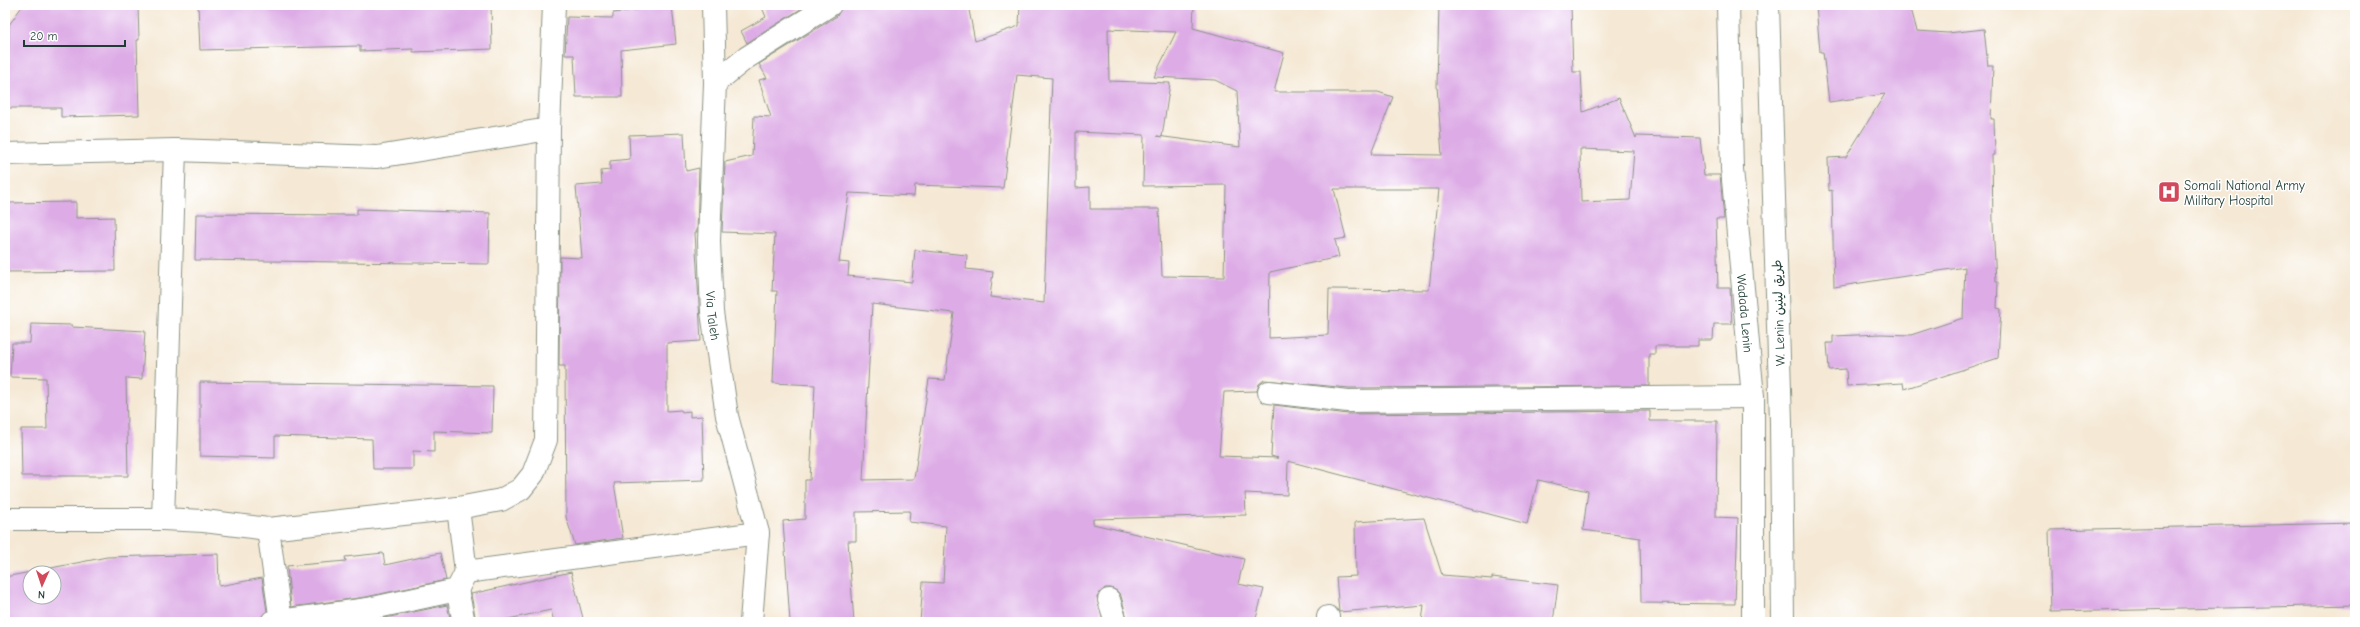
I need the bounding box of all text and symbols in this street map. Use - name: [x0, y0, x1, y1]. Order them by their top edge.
- scale bar: [24, 22, 125, 48]
- text: 20 m: [30, 29, 58, 43]
- place label: Somali National Army Military Hospital: [2184, 178, 2305, 208]
- hospital icon: Somali National Army Military Hospital: [2156, 179, 2182, 205]
- street label: W. Lenin طريق لينين: [1769, 259, 1789, 367]
- street label: Wadada Lenin: [1734, 273, 1756, 353]
- street label: Via Taleh: [703, 291, 723, 341]
- north arrow: [22, 565, 62, 605]
- text: N: [38, 588, 45, 601]

